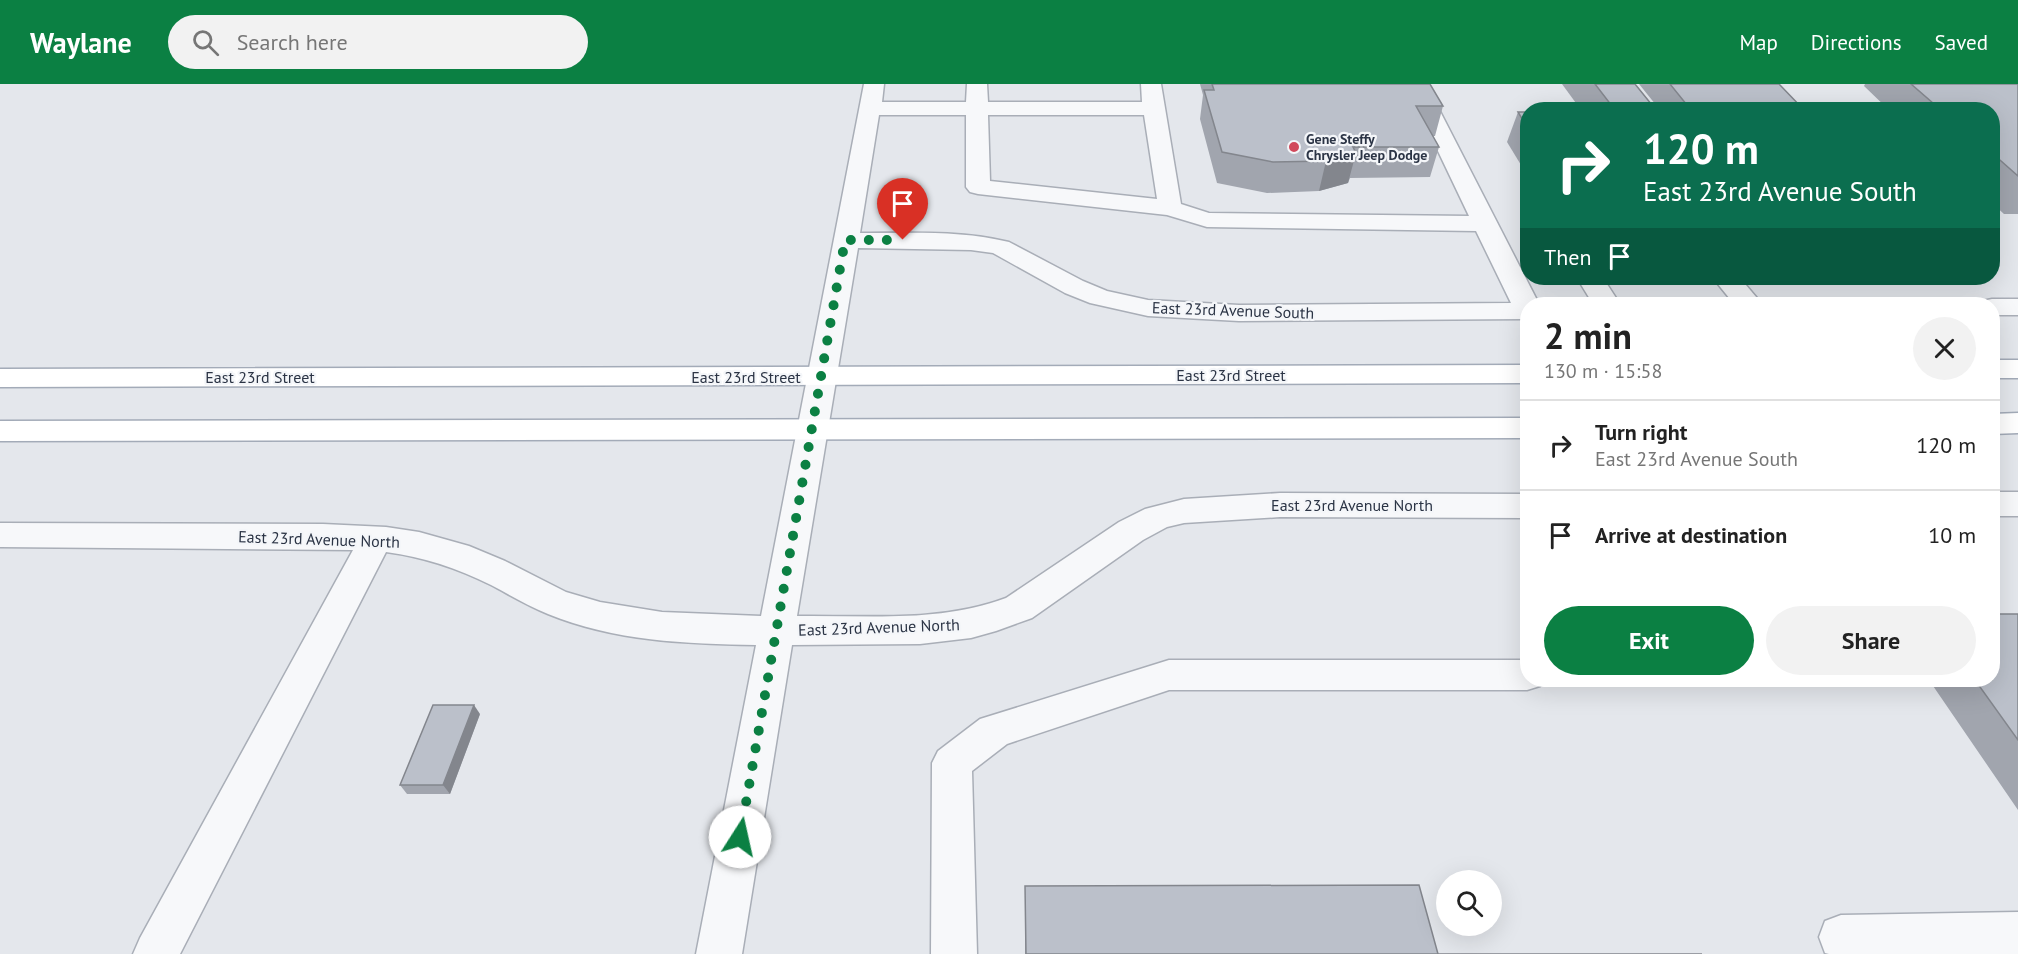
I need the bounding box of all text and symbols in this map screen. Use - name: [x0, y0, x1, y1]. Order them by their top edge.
- search box: [168, 15, 588, 69]
- text: Waylane: [30, 24, 132, 61]
- icon: search: [189, 26, 222, 59]
- text: Search here: [237, 28, 348, 56]
- text: Map: [1739, 29, 1778, 56]
- text: Directions: [1811, 29, 1902, 56]
- text: Saved: [1935, 29, 1988, 56]
- text: 120 m: [1643, 121, 1759, 176]
- icon: right: [1544, 126, 1622, 204]
- place label: Gene Steffy Chrysler Jeep Dodge: [1306, 130, 1427, 164]
- marker: Gene Steffy Chrysler Jeep Dodge: [1287, 140, 1301, 154]
- text: East 23rd Avenue South: [1643, 174, 1917, 208]
- pin: [877, 178, 928, 240]
- icon: arrive: [886, 187, 919, 220]
- icon: arrive: [1603, 240, 1636, 273]
- text: Then: [1544, 243, 1591, 271]
- street label: East 23rd Avenue South: [1152, 297, 1314, 323]
- text: 2 min: [1544, 312, 1632, 359]
- button: close: [1913, 317, 1976, 380]
- text: 130 m · 15:58: [1544, 358, 1662, 384]
- street label: East 23rd Street: [1176, 365, 1286, 385]
- street label: East 23rd Street: [205, 367, 315, 387]
- street label: East 23rd Street: [691, 367, 801, 387]
- text: Turn right: [1595, 418, 1687, 446]
- icon: right: [1544, 429, 1577, 462]
- text: 120 m: [1916, 431, 1976, 459]
- text: East 23rd Avenue South: [1595, 446, 1798, 472]
- street label: East 23rd Avenue North: [1271, 495, 1433, 515]
- icon: arrive: [1544, 519, 1577, 552]
- text: Arrive at destination: [1595, 521, 1787, 549]
- text: 10 m: [1928, 521, 1976, 549]
- street label: East 23rd Avenue North: [238, 526, 400, 552]
- button: Exit: [1544, 606, 1754, 675]
- button: Share: [1766, 606, 1976, 675]
- street label: East 23rd Avenue North: [798, 614, 960, 640]
- position arrow: [708, 805, 772, 869]
- map controls: [1436, 870, 1502, 936]
- button: search: [1436, 870, 1502, 936]

